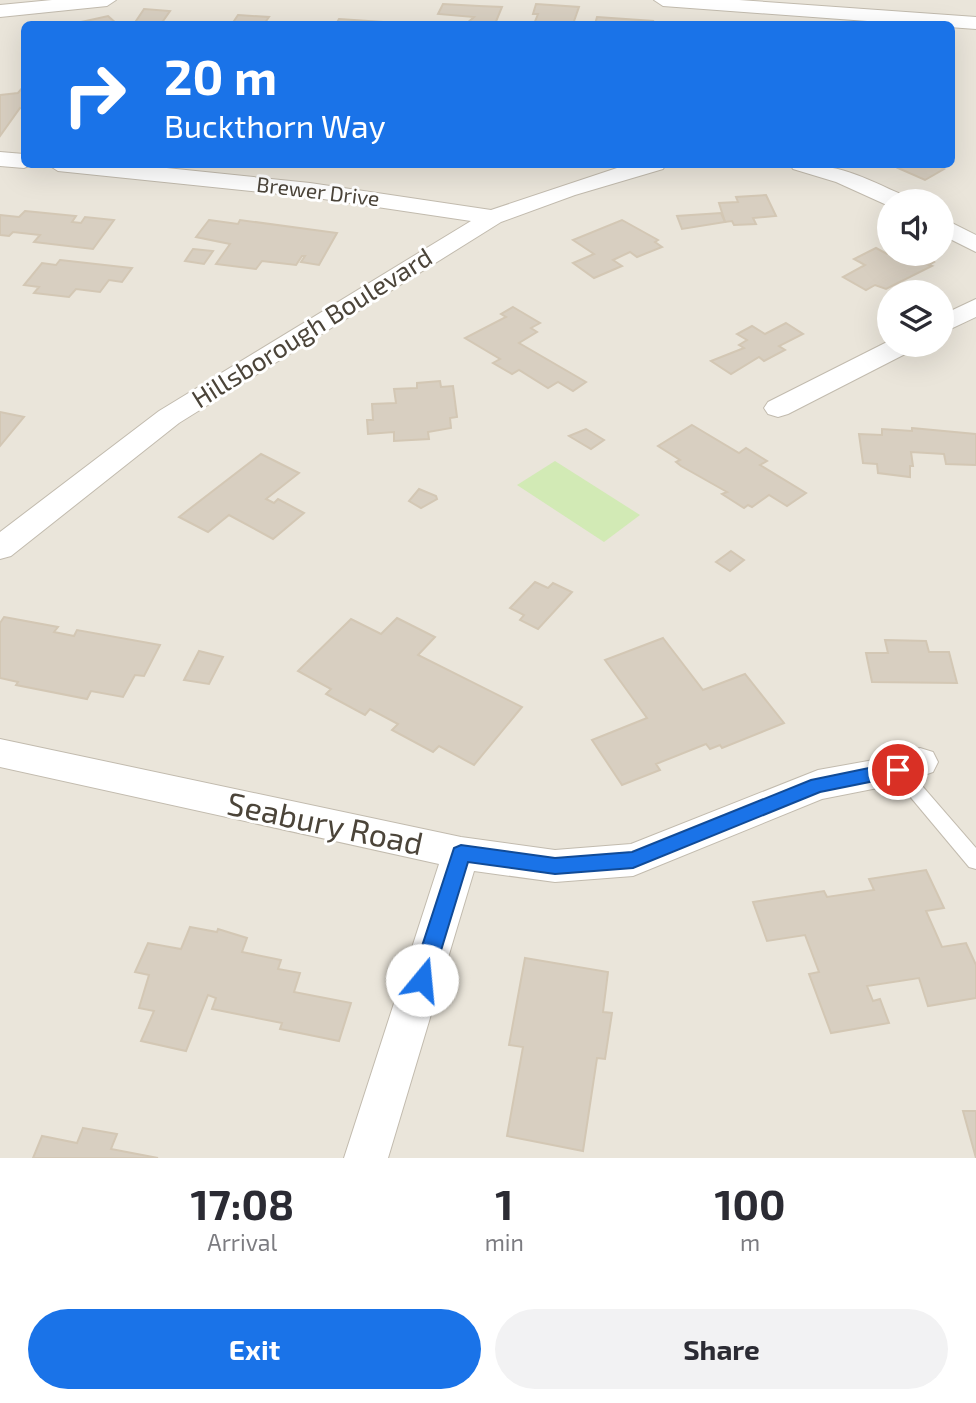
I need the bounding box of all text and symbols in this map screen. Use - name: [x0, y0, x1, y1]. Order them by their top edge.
- text: 20 m: [164, 46, 277, 105]
- icon: right: [49, 49, 140, 140]
- text: Buckthorn Way: [164, 106, 386, 144]
- street label: Brewer Drive: [255, 171, 381, 210]
- map controls: [877, 189, 954, 357]
- button: sound: [877, 189, 954, 266]
- street label: Hillsborough Boulevard: [185, 240, 437, 413]
- button: layers: [877, 280, 954, 357]
- pin: [868, 740, 928, 800]
- icon: arrive: [879, 751, 917, 789]
- street label: Seabury Road: [224, 783, 427, 861]
- position arrow: [385, 943, 459, 1017]
- text: 17:08: [190, 1178, 294, 1228]
- text: 1: [495, 1178, 513, 1228]
- text: 100: [714, 1178, 786, 1228]
- text: Arrival: [207, 1228, 277, 1256]
- text: min: [485, 1228, 524, 1256]
- text: m: [740, 1228, 760, 1256]
- button: Exit: [28, 1309, 481, 1389]
- button: Share: [495, 1309, 948, 1389]

